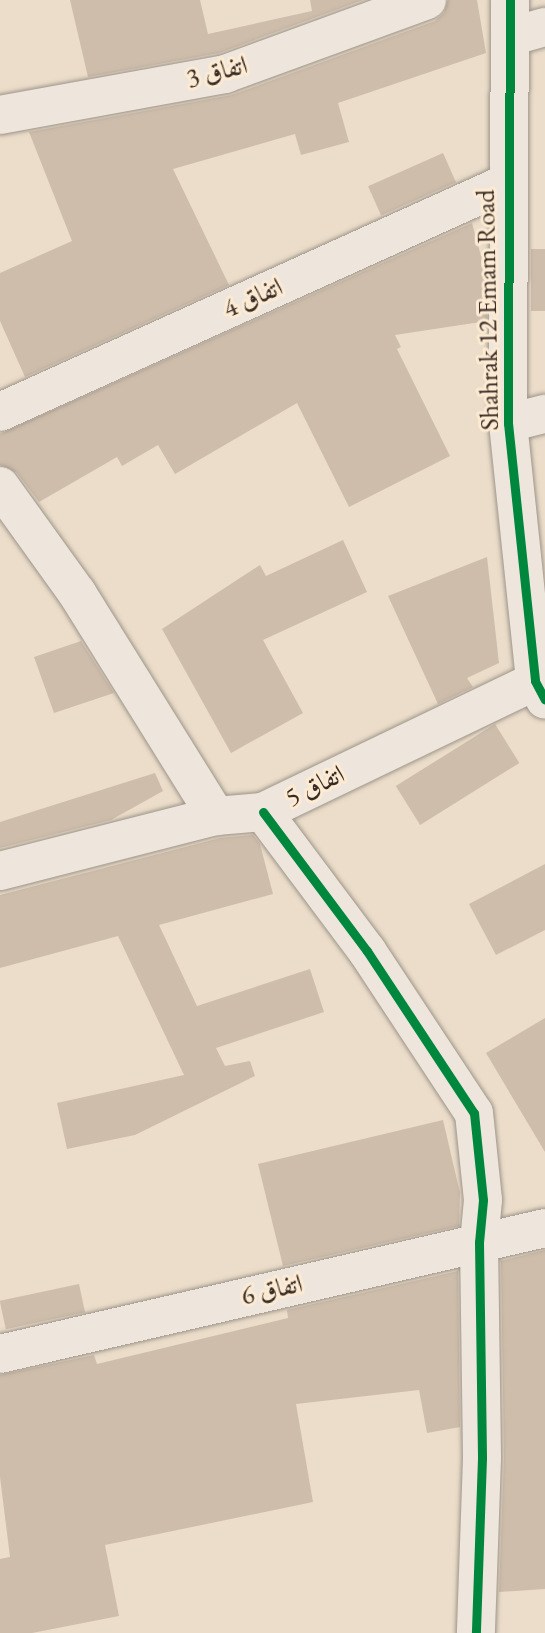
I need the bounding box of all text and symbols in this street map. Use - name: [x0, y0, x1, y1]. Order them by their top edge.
- street label: اتفاق 3: [183, 49, 251, 95]
- street label: Shahrak 12 Emam Road: [470, 189, 506, 431]
- street label: اتفاق 4: [218, 271, 288, 325]
- street label: اتفاق 5: [280, 758, 350, 814]
- street label: اتفاق 6: [238, 1268, 306, 1312]

